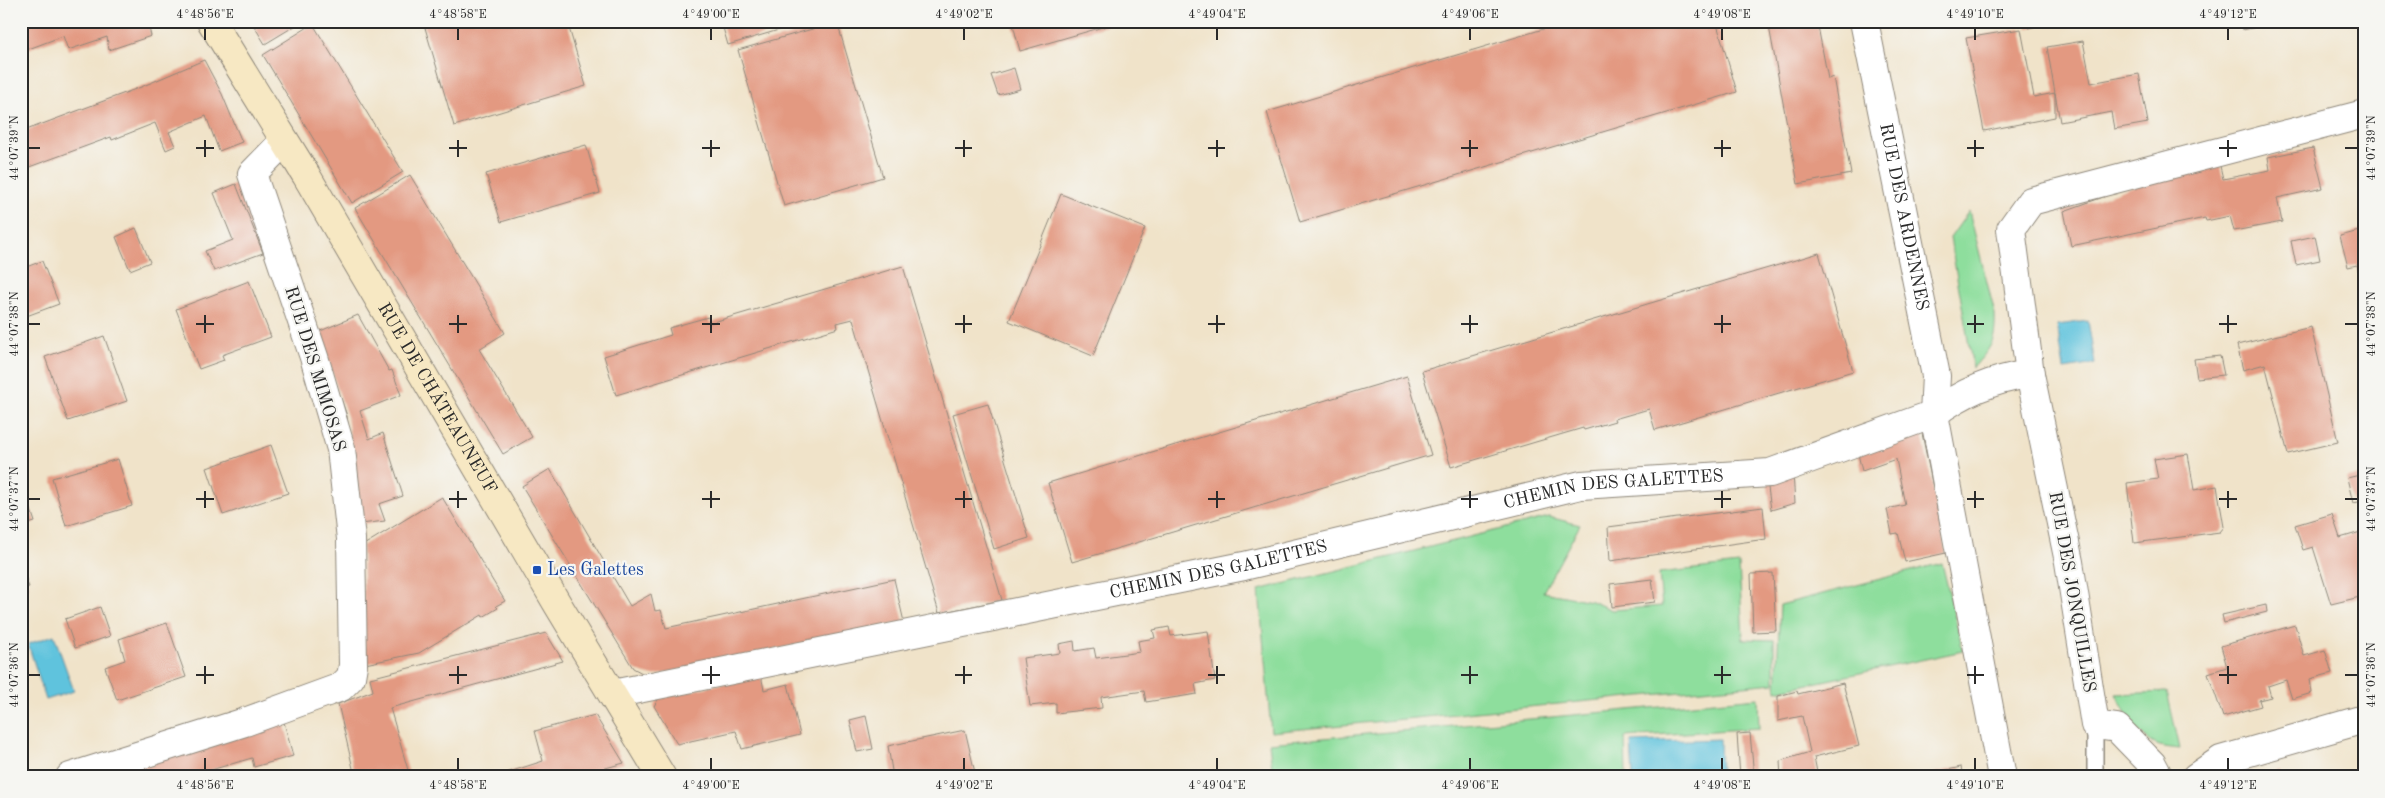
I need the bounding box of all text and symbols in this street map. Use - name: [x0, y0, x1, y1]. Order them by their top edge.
- text: 4°48'56"E: [176, 8, 234, 21]
- text: 4°48'58"E: [429, 8, 487, 21]
- text: 4°49'00"E: [682, 9, 740, 21]
- text: 4°49'02"E: [935, 9, 993, 21]
- text: 4°49'04"E: [1188, 9, 1246, 21]
- text: 4°49'06"E: [1441, 9, 1499, 21]
- text: 4°49'08"E: [1693, 9, 1751, 21]
- text: 4°49'10"E: [1946, 9, 2004, 21]
- text: 4°49'12"E: [2199, 9, 2257, 21]
- text: 44°07'39"N: [9, 115, 21, 181]
- text: 44°07'39"N: [2366, 115, 2378, 181]
- street label: RUE DES ARDENNES: [1876, 122, 1932, 312]
- street label: RUE DES MIMOSAS: [281, 284, 349, 454]
- text: 44°07'38"N: [9, 291, 21, 357]
- text: 44°07'38"N: [2366, 291, 2378, 357]
- street label: RUE DE CHÂTEAUNEUF: [374, 300, 500, 497]
- text: 44°07'37"N: [9, 466, 21, 532]
- text: 44°07'37"N: [2366, 466, 2378, 532]
- street label: CHEMIN DES GALETTES: [1501, 467, 1724, 512]
- street label: RUE DES JONQUILLES: [2045, 490, 2099, 694]
- street label: CHEMIN DES GALETTES: [1108, 537, 1329, 602]
- place label: Les Galettes: [547, 561, 644, 579]
- marker: Les Galettes: [531, 564, 543, 576]
- text: 44°07'36"N: [9, 642, 21, 708]
- text: 44°07'36"N: [2366, 642, 2378, 708]
- text: 4°48'56"E: [176, 779, 234, 792]
- text: 4°48'58"E: [429, 779, 487, 792]
- text: 4°49'00"E: [682, 780, 740, 792]
- text: 4°49'02"E: [935, 780, 993, 792]
- text: 4°49'04"E: [1188, 780, 1246, 792]
- text: 4°49'06"E: [1441, 780, 1499, 792]
- text: 4°49'08"E: [1693, 780, 1751, 792]
- text: 4°49'10"E: [1946, 780, 2004, 792]
- text: 4°49'12"E: [2199, 780, 2257, 792]

